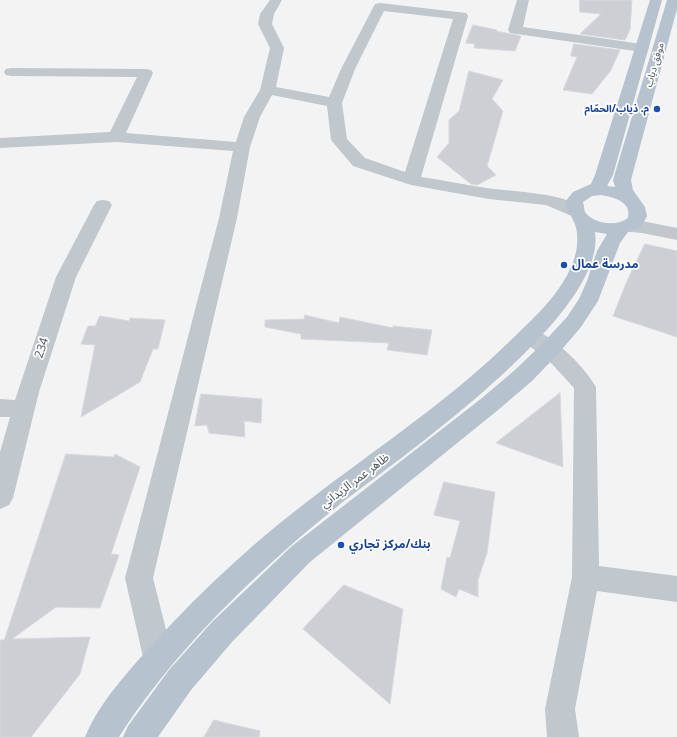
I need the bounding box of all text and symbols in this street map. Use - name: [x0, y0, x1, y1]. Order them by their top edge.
- street label: موفق دياب: [643, 41, 667, 89]
- place label: م. ذياب/الحمّام: [585, 103, 649, 115]
- marker: م. ذياب/الحمّام: [652, 104, 662, 114]
- place label: مدرسة عمال: [572, 258, 638, 272]
- marker: مدرسة عمال: [559, 260, 569, 270]
- street label: 234: [32, 336, 52, 360]
- street label: ظاهر عمر الزيداني: [318, 450, 392, 512]
- place label: بنك/مركز تجاري: [349, 538, 431, 552]
- marker: بنك/مركز تجاري: [336, 540, 346, 550]

